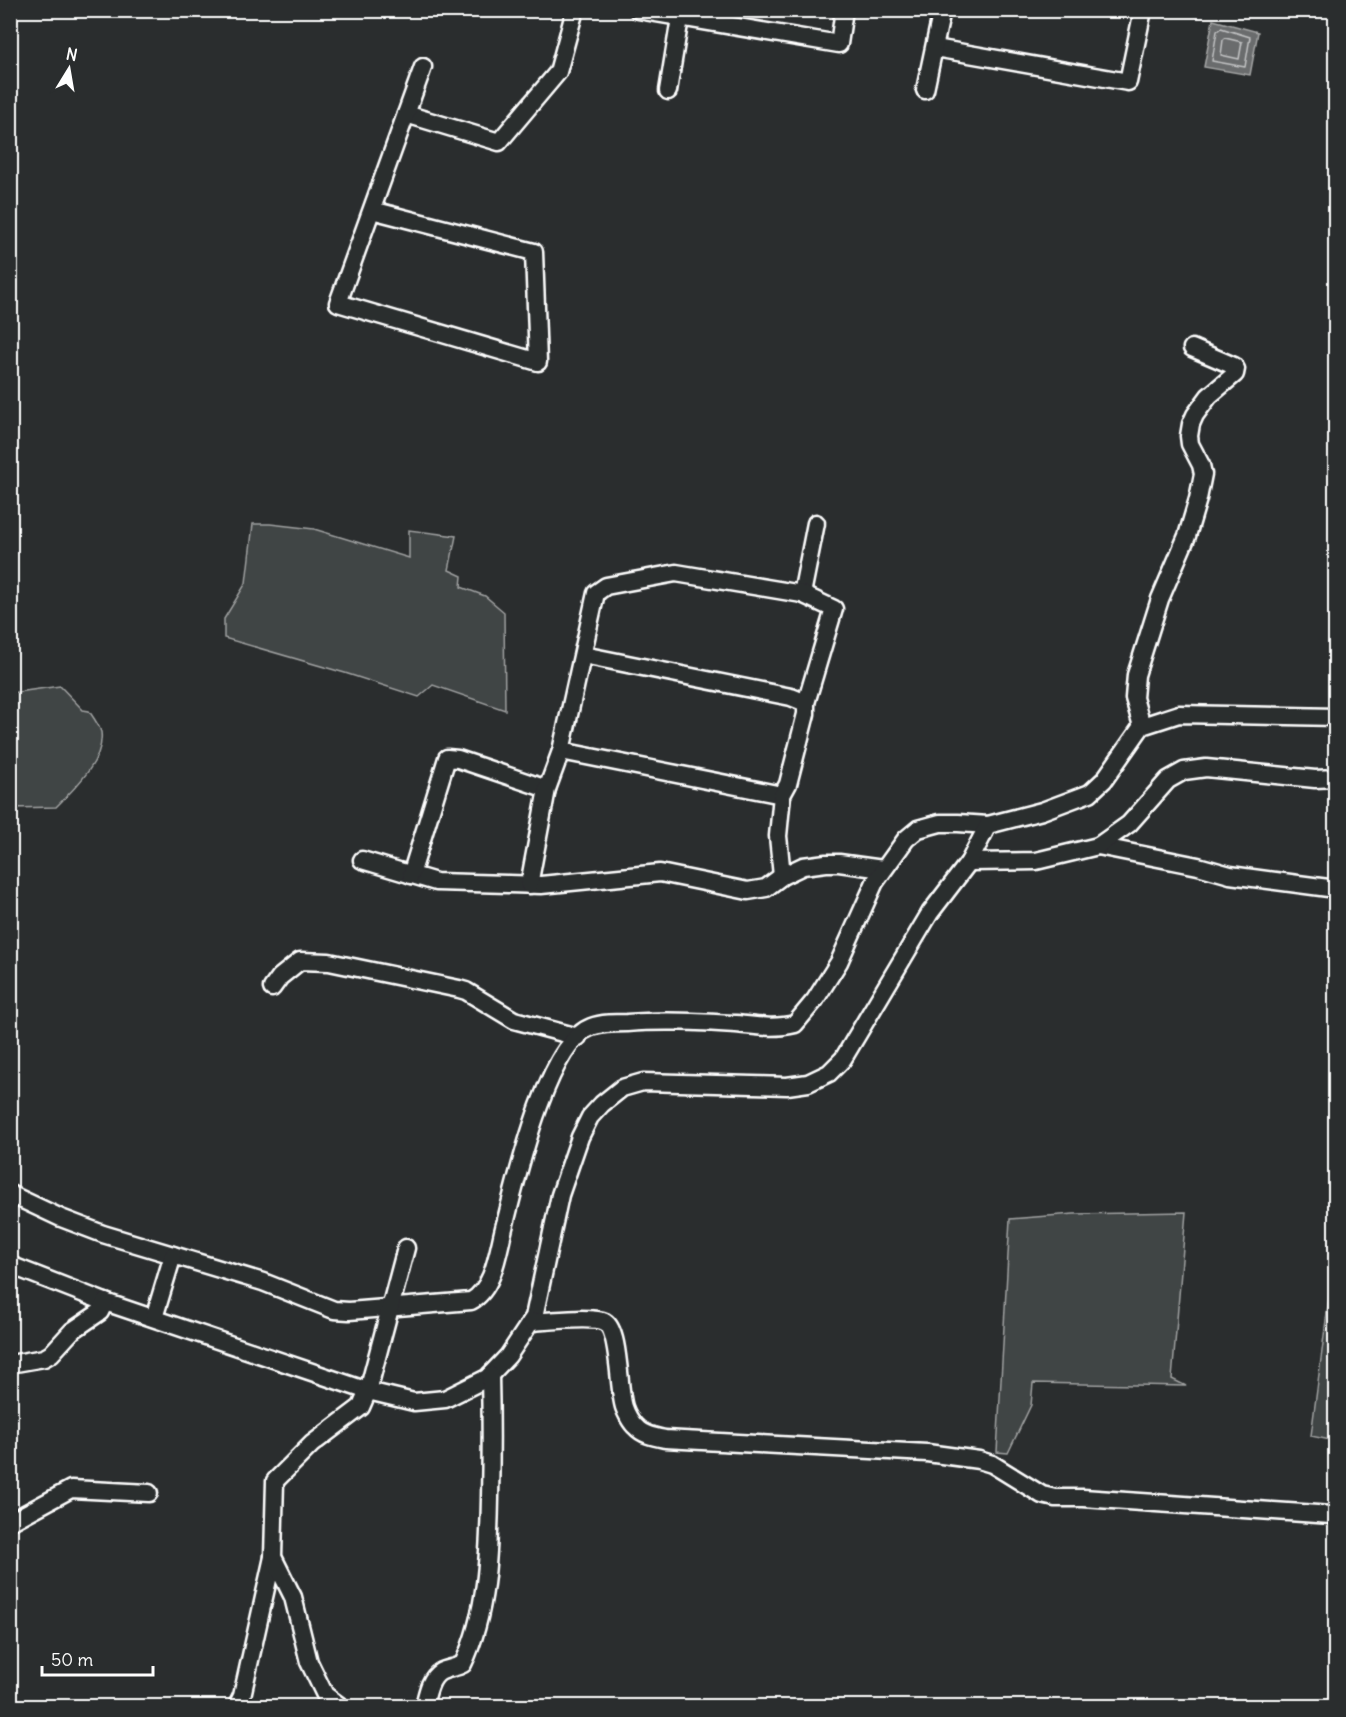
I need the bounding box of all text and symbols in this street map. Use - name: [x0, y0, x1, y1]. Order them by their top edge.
- north arrow: [39, 39, 99, 99]
- text: N: [65, 43, 79, 65]
- scale bar: [42, 1639, 153, 1677]
- text: 50 m: [51, 1648, 93, 1671]

